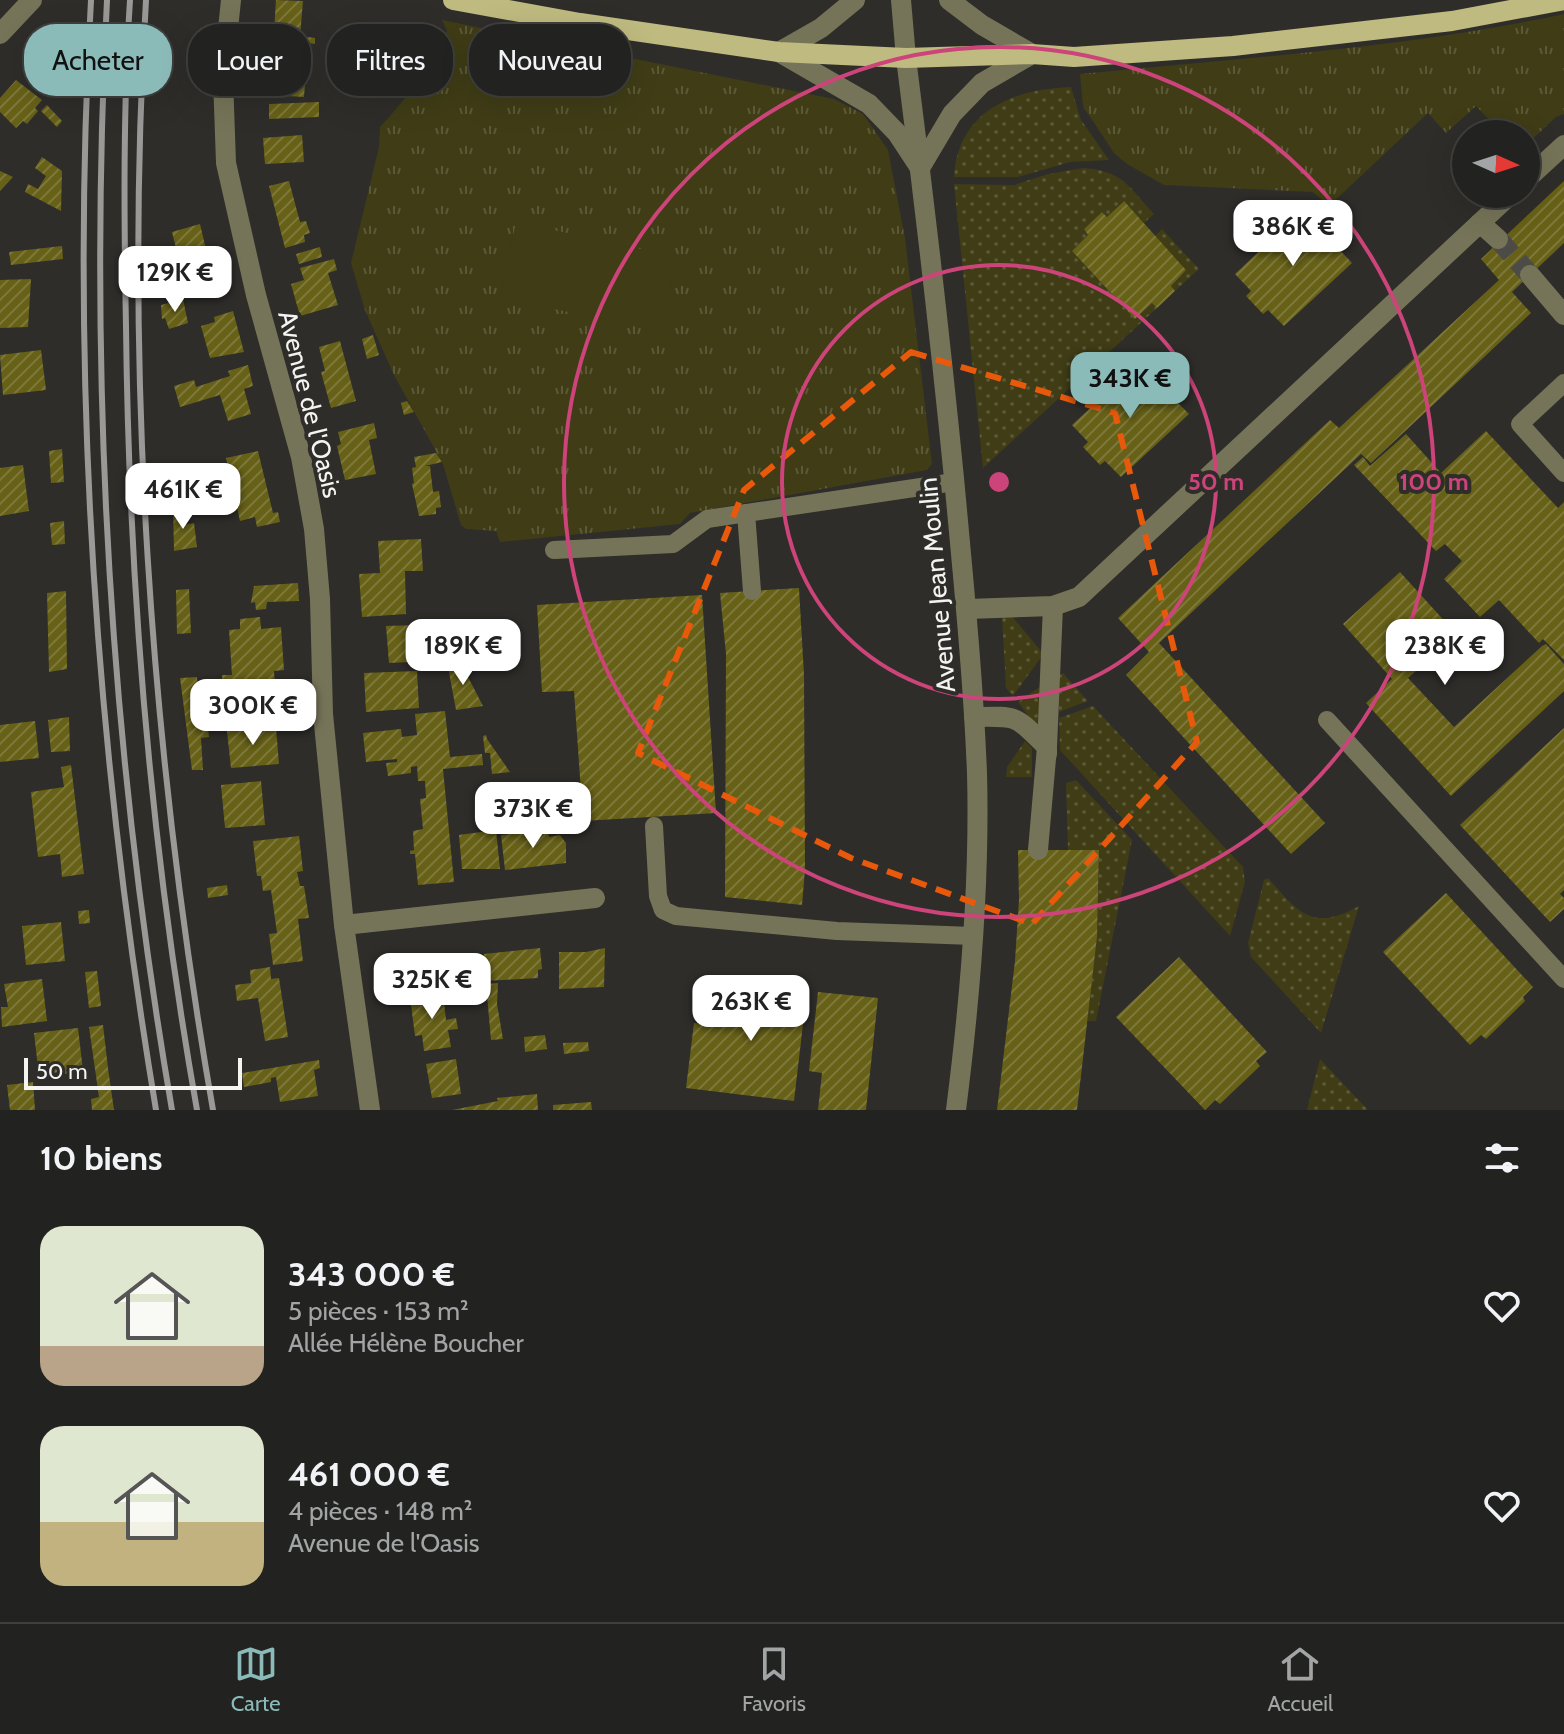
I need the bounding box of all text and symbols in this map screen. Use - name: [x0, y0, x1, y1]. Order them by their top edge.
- chip: Acheter: [24, 24, 172, 96]
- chip: Louer: [188, 24, 311, 96]
- chip: Filtres: [327, 24, 453, 96]
- chip: Nouveau: [469, 24, 631, 96]
- north arrow: [1452, 120, 1540, 208]
- map controls: [1452, 120, 1540, 208]
- pin: 386K €: [1228, 200, 1358, 268]
- text: 386K €: [1251, 210, 1335, 242]
- pin: 129K €: [110, 246, 240, 314]
- text: 129K €: [137, 256, 213, 288]
- street label: Avenue de l'Oasis: [271, 307, 349, 501]
- pin: 343K €: [1065, 352, 1195, 420]
- text: 343K €: [1089, 362, 1172, 394]
- pin: 461K €: [118, 463, 248, 531]
- text: 50 m: [1188, 467, 1244, 496]
- text: 100 m: [1399, 467, 1469, 496]
- centre of rings: [985, 468, 1013, 496]
- text: 461K €: [143, 473, 223, 505]
- street label: Avenue Jean Moulin: [912, 476, 962, 694]
- pin: 189K €: [398, 619, 528, 687]
- pin: 238K €: [1380, 619, 1510, 687]
- text: 189K €: [424, 629, 502, 661]
- text: 238K €: [1404, 629, 1486, 661]
- pin: 300K €: [188, 679, 318, 747]
- text: 300K €: [208, 689, 298, 721]
- pin: 373K €: [468, 782, 598, 850]
- text: 373K €: [493, 792, 573, 824]
- pin: 325K €: [367, 953, 497, 1021]
- text: 325K €: [392, 963, 472, 995]
- pin: 263K €: [686, 975, 816, 1043]
- text: 263K €: [710, 985, 792, 1017]
- scale bar: [24, 1054, 242, 1090]
- text: 50 m: [36, 1058, 88, 1085]
- icon: filters: [1480, 1136, 1524, 1180]
- text: 10 biens: [40, 1137, 162, 1179]
- text: 343 000 €: [288, 1253, 455, 1295]
- icon: home: [104, 1258, 200, 1354]
- icon: heart: [1480, 1284, 1524, 1328]
- text: 5 pièces · 153 m²: [288, 1295, 469, 1327]
- text: Allée Hélène Boucher: [288, 1327, 524, 1359]
- text: 461 000 €: [288, 1453, 450, 1495]
- icon: home: [104, 1458, 200, 1554]
- icon: heart: [1480, 1484, 1524, 1528]
- text: 4 pièces · 148 m²: [288, 1495, 472, 1527]
- text: Avenue de l'Oasis: [288, 1527, 480, 1559]
- tab: Carte: [231, 1642, 280, 1717]
- tab: Favoris: [742, 1642, 806, 1717]
- tab: Accueil: [1267, 1642, 1333, 1717]

